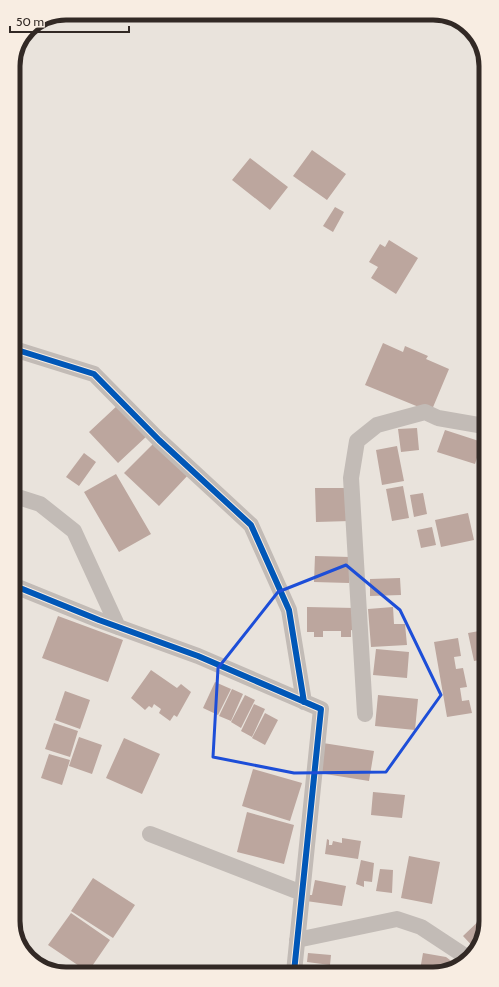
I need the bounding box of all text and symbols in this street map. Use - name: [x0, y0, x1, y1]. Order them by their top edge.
- scale bar: [10, 8, 129, 34]
- text: 50 m: [16, 14, 44, 29]

